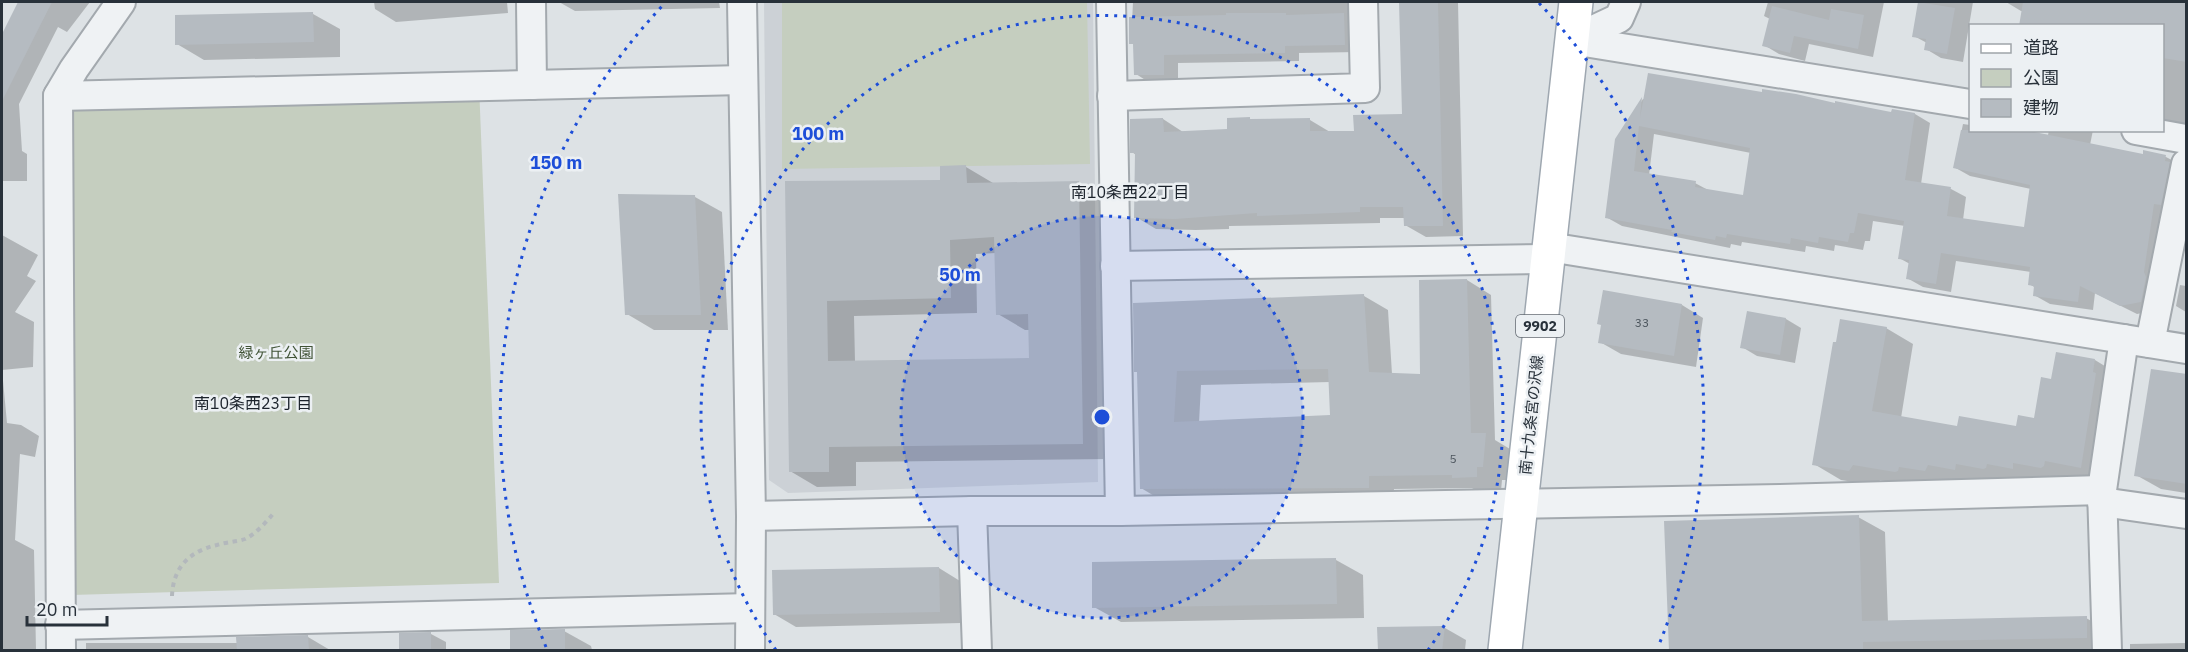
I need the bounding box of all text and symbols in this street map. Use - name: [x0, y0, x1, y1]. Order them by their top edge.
- legend: [1969, 24, 2164, 132]
- text: 道路: [2023, 36, 2059, 59]
- text: 公園: [2023, 66, 2059, 89]
- text: 建物: [2023, 96, 2059, 119]
- text: 100 m: [792, 122, 844, 145]
- text: 150 m: [530, 151, 582, 174]
- district label: 南10条西22丁目: [1071, 182, 1189, 202]
- text: 50 m: [939, 263, 981, 286]
- road number: 9902: [1516, 315, 1564, 337]
- house number: 33: [1635, 315, 1649, 330]
- park label: 緑ヶ丘公園: [238, 343, 314, 362]
- street label: 南十九条宮の沢線: [1515, 354, 1547, 476]
- district label: 南10条西23丁目: [194, 393, 312, 413]
- centre of rings: [1092, 407, 1112, 427]
- house number: 5: [1449, 451, 1457, 466]
- scale bar: [27, 589, 106, 627]
- text: 20 m: [36, 598, 78, 621]

